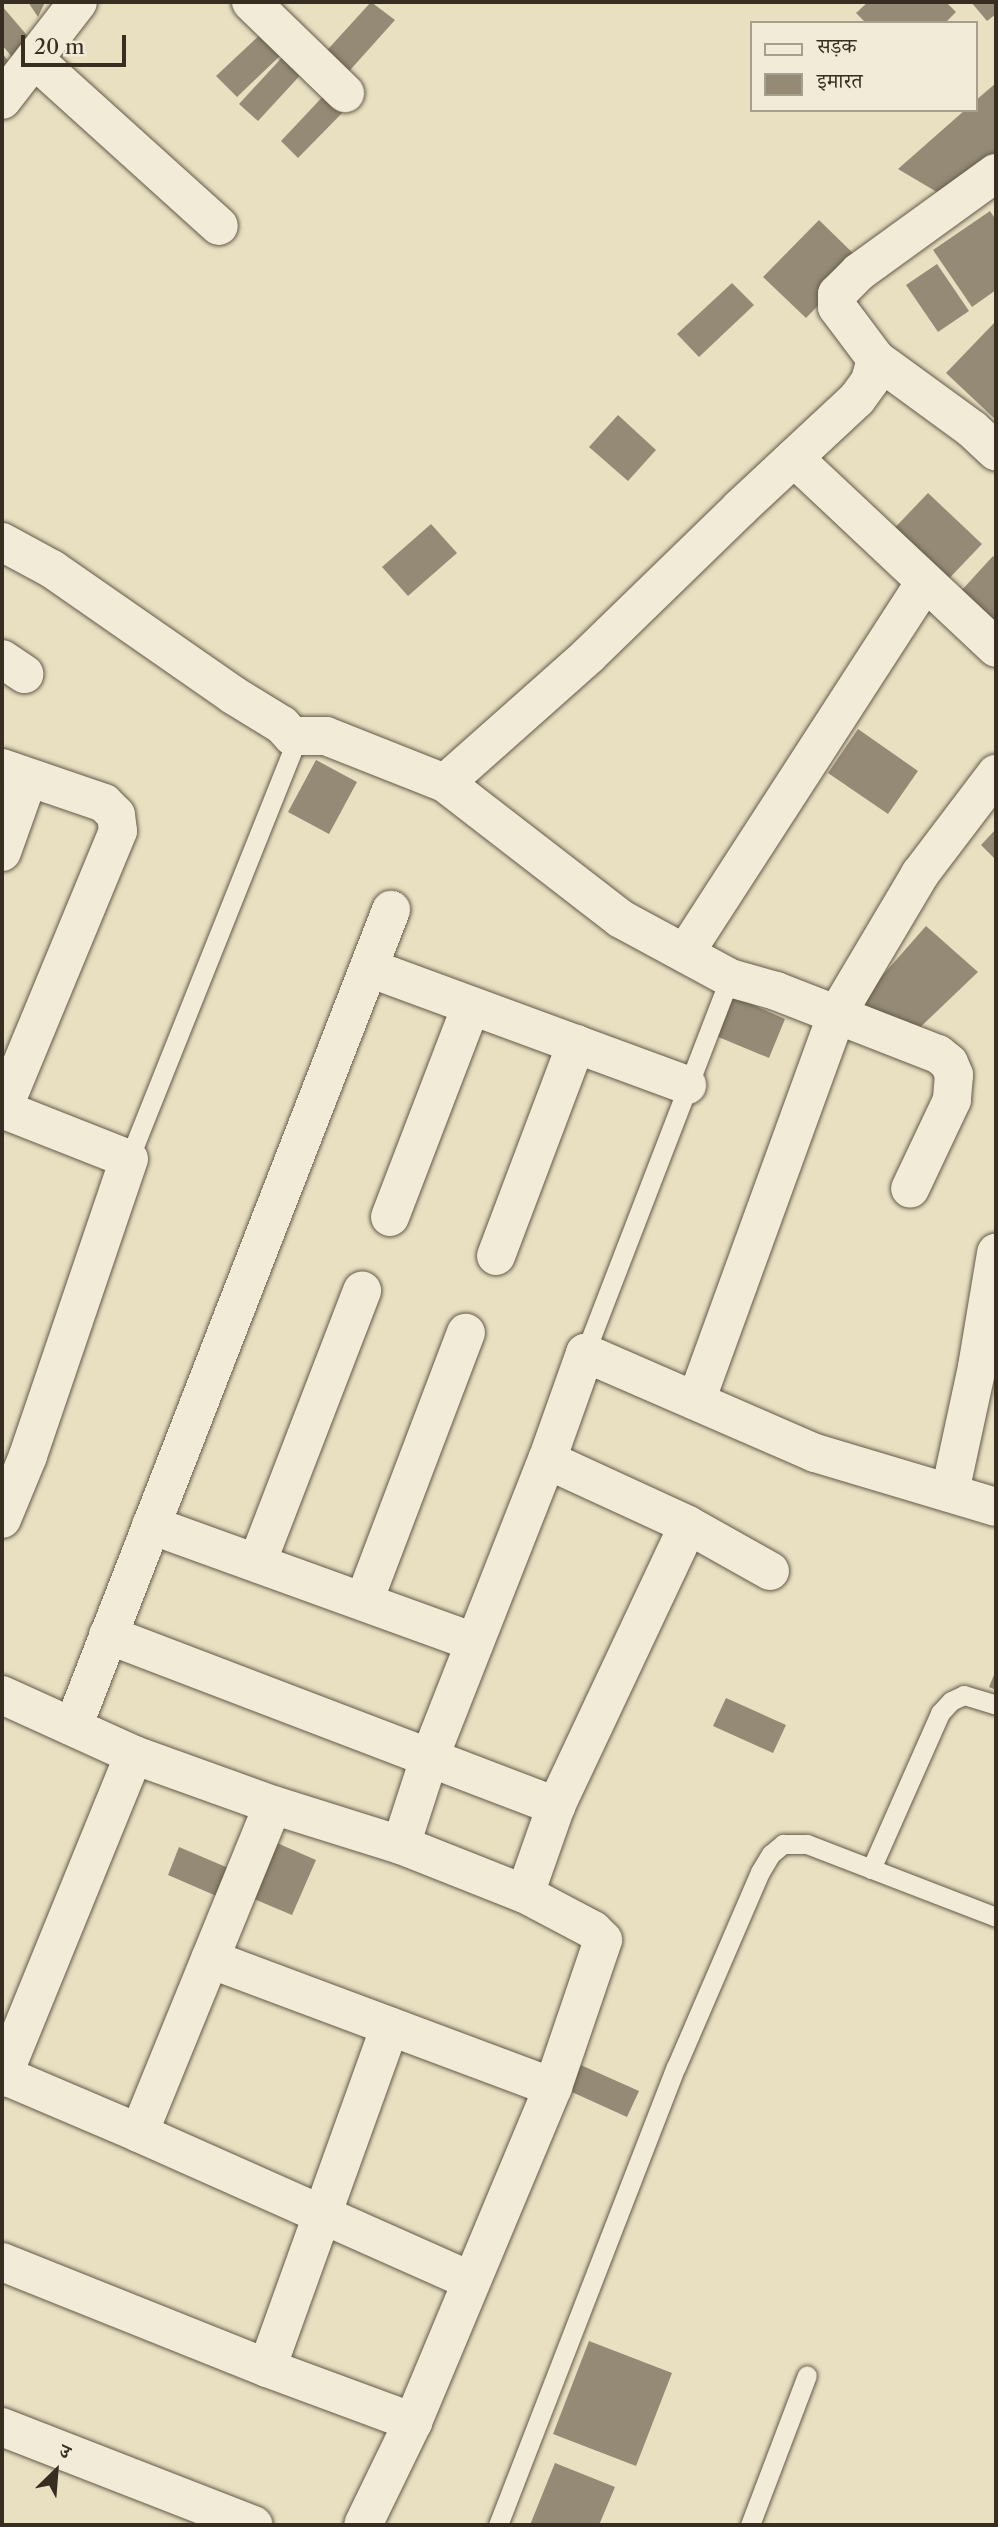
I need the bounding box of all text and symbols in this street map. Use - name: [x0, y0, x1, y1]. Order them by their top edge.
- scale bar: [24, 21, 130, 65]
- legend: [750, 21, 977, 112]
- text: सड़क: [817, 33, 856, 58]
- text: 20 m: [34, 34, 85, 59]
- text: इमारत: [817, 68, 863, 93]
- north arrow: [21, 2436, 91, 2506]
- text: उ: [56, 2439, 74, 2464]

